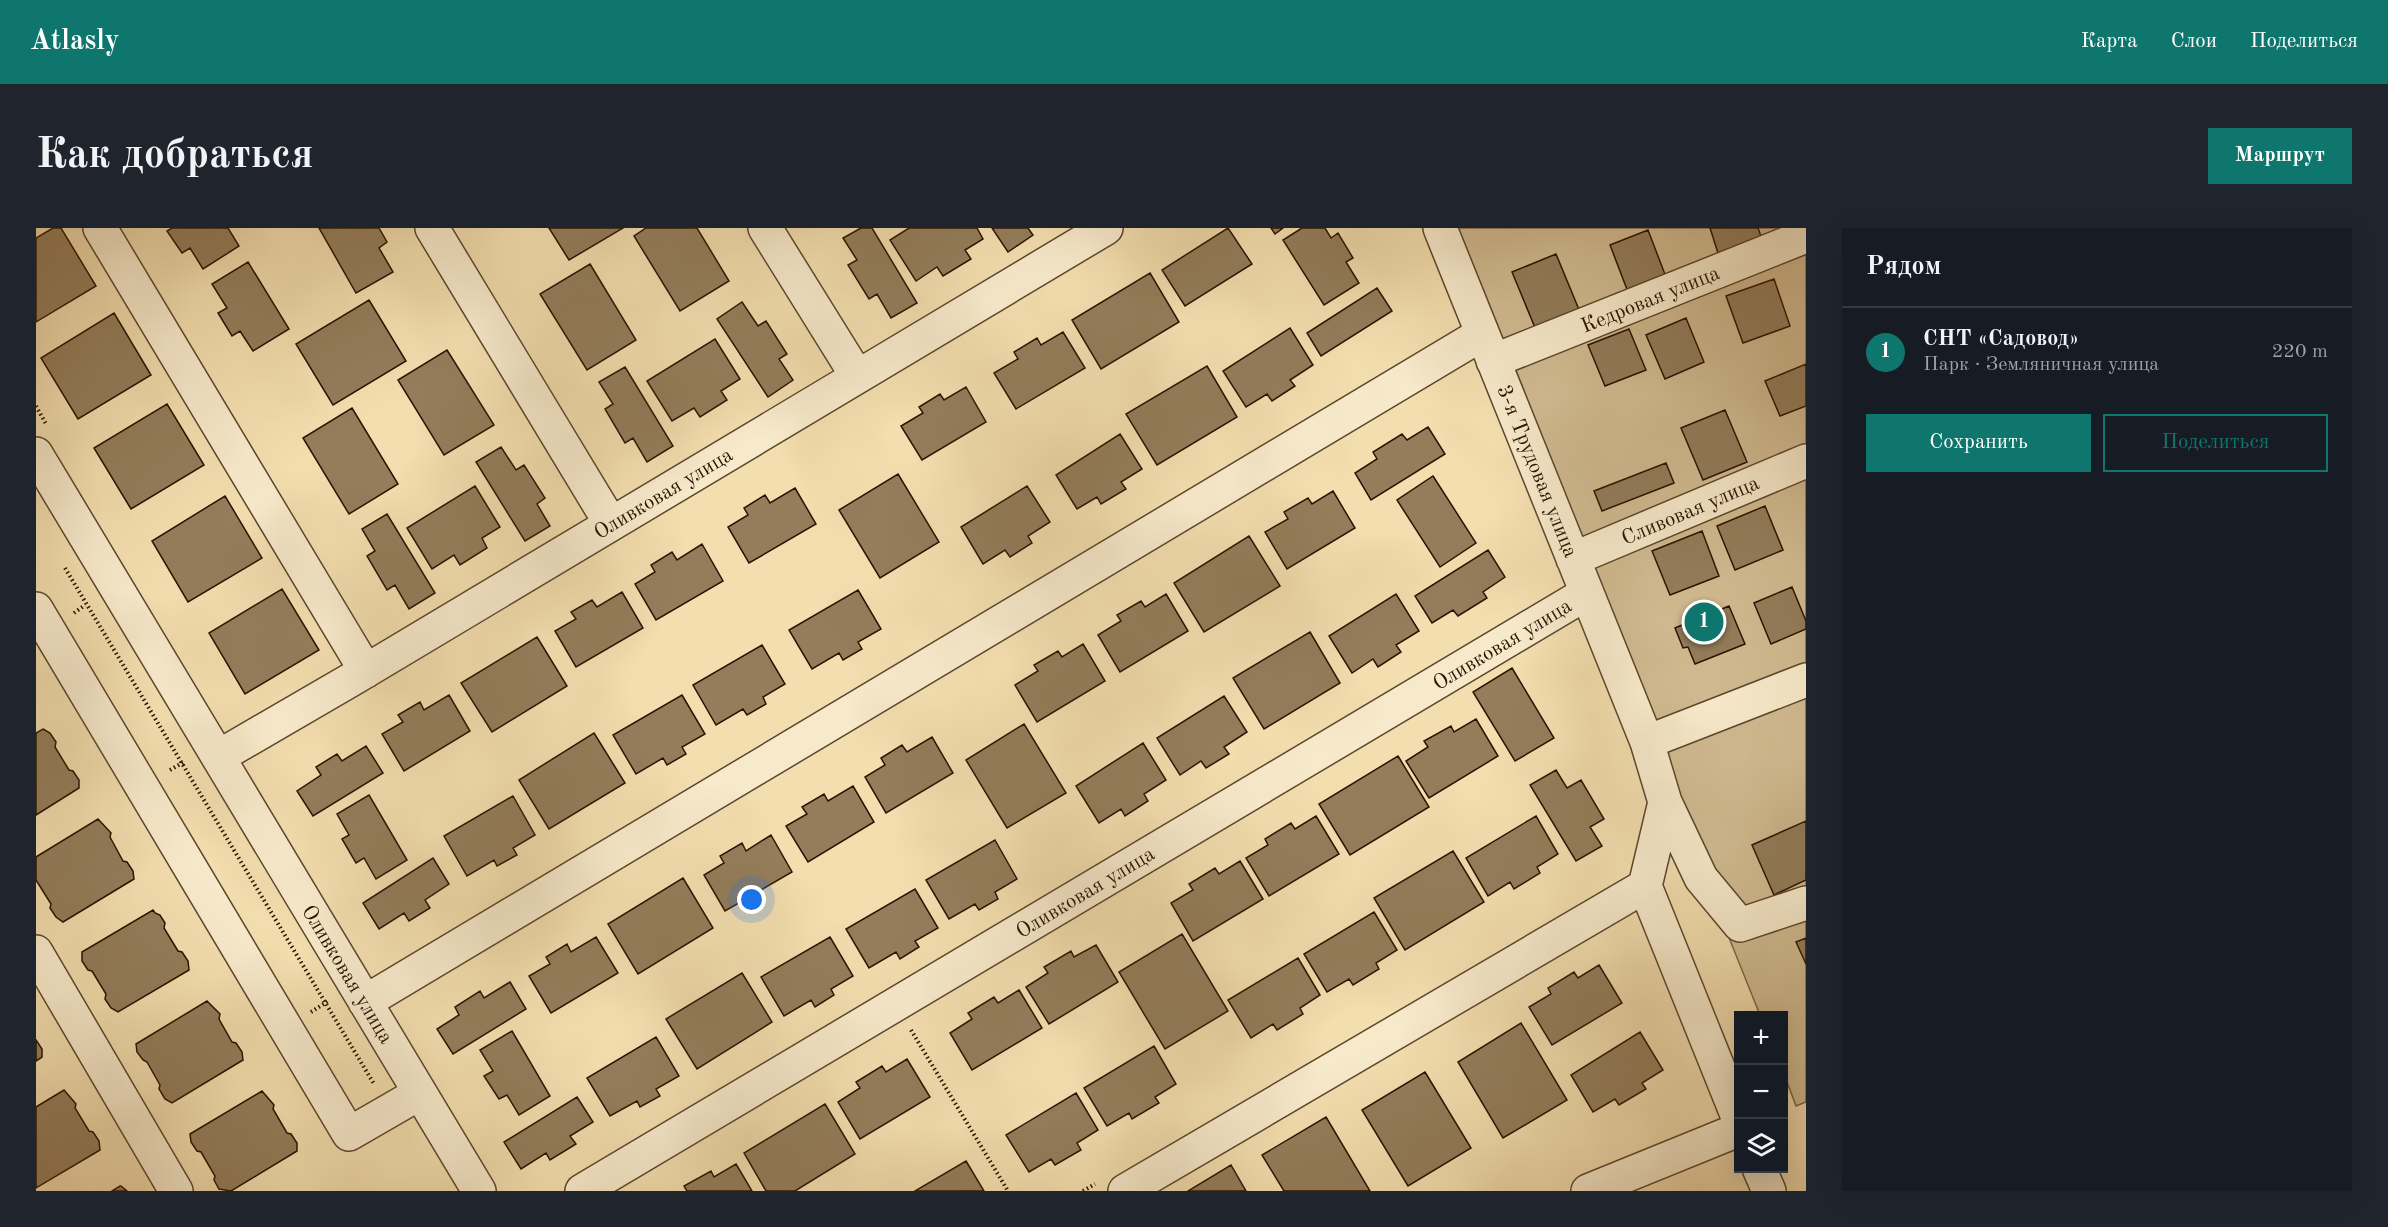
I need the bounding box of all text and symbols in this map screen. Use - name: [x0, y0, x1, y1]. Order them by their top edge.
- text: Atlasly: [30, 28, 120, 56]
- text: Карта: [2081, 31, 2138, 52]
- text: Слои: [2171, 31, 2217, 52]
- text: Поделиться: [2250, 31, 2358, 52]
- button: Маршрут: [2208, 128, 2352, 184]
- text: Как добраться: [36, 135, 313, 177]
- text: Рядом: [1866, 254, 1941, 280]
- street label: Кедровая улица: [1578, 263, 1723, 338]
- text: СНТ «Садовод»: [1923, 328, 2079, 350]
- text: 1: [1880, 342, 1891, 362]
- text: 220 m: [2272, 342, 2328, 362]
- text: Парк · Земляничная улица: [1923, 355, 2159, 375]
- street label: 3-я Трудовая улица: [1492, 382, 1581, 561]
- button: Сохранить: [1866, 414, 2091, 472]
- button: Поделиться: [2103, 414, 2328, 472]
- street label: Оливковая улица: [591, 445, 737, 544]
- street label: Сливовая улица: [1619, 473, 1763, 550]
- street label: Оливковая улица: [1430, 596, 1576, 695]
- pin: 1: [1684, 600, 1724, 644]
- street label: Оливковая улица: [1013, 844, 1159, 943]
- your location: [737, 885, 766, 914]
- street label: Оливковая улица: [297, 902, 396, 1048]
- map controls: [1734, 1011, 1788, 1173]
- button: +: [1734, 1011, 1788, 1065]
- button: −: [1734, 1065, 1788, 1119]
- button: layers: [1734, 1119, 1788, 1173]

